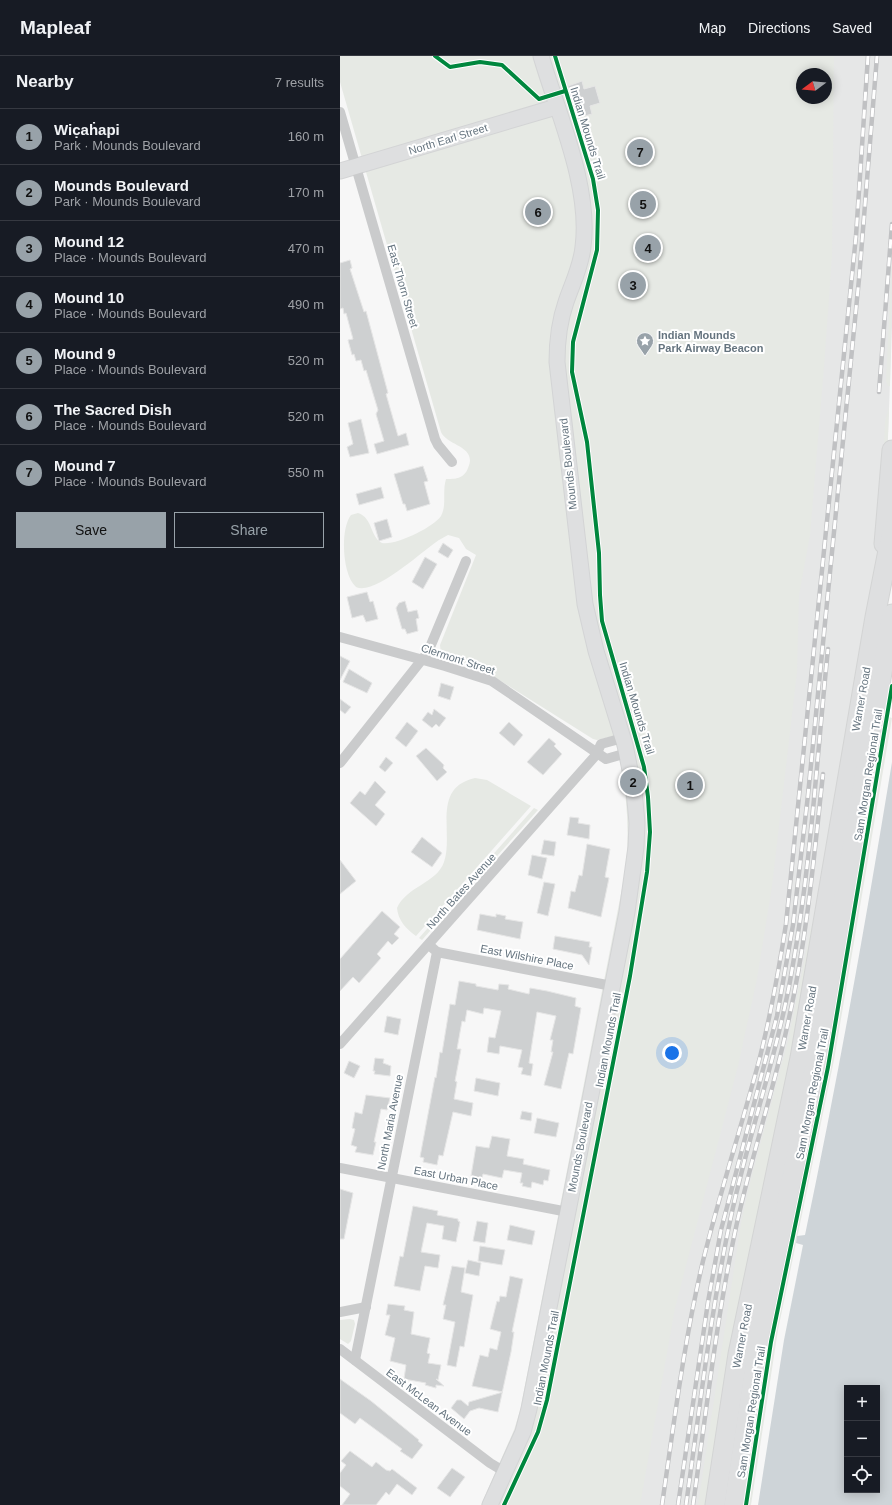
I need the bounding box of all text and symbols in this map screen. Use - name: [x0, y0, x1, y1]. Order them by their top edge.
- text: Mapleaf: [20, 17, 91, 38]
- text: Map: [699, 20, 726, 36]
- text: Directions: [748, 20, 810, 36]
- text: Saved: [832, 20, 872, 36]
- north arrow: [796, 68, 832, 104]
- text: Nearby: [16, 72, 74, 91]
- text: 7 results: [275, 75, 324, 90]
- street label: Indian Mounds Trail: [568, 85, 608, 181]
- text: Wic̣aḣapi: [54, 121, 120, 138]
- street label: North Earl Street: [407, 121, 489, 157]
- text: 1: [25, 129, 33, 144]
- text: 160 m: [288, 129, 324, 144]
- pin: 7: [627, 137, 653, 167]
- text: Park · Mounds Boulevard: [54, 138, 201, 153]
- text: Mounds Boulevard: [54, 177, 189, 194]
- text: 2: [25, 185, 33, 200]
- text: 170 m: [288, 185, 324, 200]
- pin: 5: [630, 189, 656, 219]
- text: Park · Mounds Boulevard: [54, 194, 201, 209]
- pin: 6: [525, 197, 551, 227]
- text: Mound 12: [54, 233, 124, 250]
- pin: 4: [635, 233, 661, 263]
- text: 3: [25, 241, 33, 256]
- text: 470 m: [288, 241, 324, 256]
- street label: East Thorn Street: [385, 243, 421, 329]
- text: Place · Mounds Boulevard: [54, 250, 206, 265]
- pin: 3: [620, 270, 646, 300]
- text: Mound 10: [54, 289, 124, 306]
- text: 4: [25, 297, 33, 312]
- text: 490 m: [288, 297, 324, 312]
- text: Place · Mounds Boulevard: [54, 306, 206, 321]
- place label: Indian Mounds Park Airway Beacon: [658, 329, 764, 354]
- place icon: Indian Mounds Park Airway Beacon: [635, 331, 655, 356]
- text: Mound 9: [54, 345, 116, 362]
- text: 5: [25, 353, 33, 368]
- text: 520 m: [288, 353, 324, 368]
- text: Place · Mounds Boulevard: [54, 362, 206, 377]
- text: The Sacred Dish: [54, 401, 172, 418]
- text: 6: [25, 409, 33, 424]
- text: 520 m: [288, 409, 324, 424]
- text: Place · Mounds Boulevard: [54, 418, 206, 433]
- street label: Mounds Boulevard: [557, 418, 579, 510]
- text: Mound 7: [54, 457, 116, 474]
- text: 7: [25, 465, 33, 480]
- text: 550 m: [288, 465, 324, 480]
- text: Place · Mounds Boulevard: [54, 474, 206, 489]
- button: Save: [16, 512, 166, 548]
- button: Share: [174, 512, 324, 548]
- street label: Clermont Street: [420, 641, 496, 677]
- street label: Indian Mounds Trail: [617, 660, 657, 756]
- street label: Warner Road: [849, 666, 873, 732]
- street label: Sam Morgan Regional Trail: [852, 708, 884, 842]
- pin: 2: [620, 767, 646, 797]
- pin: 1: [677, 770, 703, 800]
- street label: North Bates Avenue: [424, 851, 498, 931]
- street label: East Wilshire Place: [479, 942, 575, 972]
- street label: Warner Road: [795, 985, 819, 1051]
- street label: Indian Mounds Trail: [593, 992, 623, 1088]
- street label: Sam Morgan Regional Trail: [793, 1027, 831, 1161]
- your location: [662, 1043, 682, 1063]
- street label: North Maria Avenue: [375, 1073, 405, 1171]
- street label: Mounds Boulevard: [565, 1101, 595, 1193]
- street label: East Urban Place: [413, 1164, 499, 1192]
- street label: Warner Road: [730, 1303, 754, 1369]
- street label: Indian Mounds Trail: [531, 1310, 561, 1406]
- street label: Sam Morgan Regional Trail: [735, 1345, 767, 1479]
- street label: East McLean Avenue: [384, 1366, 474, 1438]
- map controls: [844, 1385, 880, 1493]
- button: +: [844, 1385, 880, 1421]
- button: −: [844, 1421, 880, 1457]
- button: locate: [844, 1457, 880, 1493]

